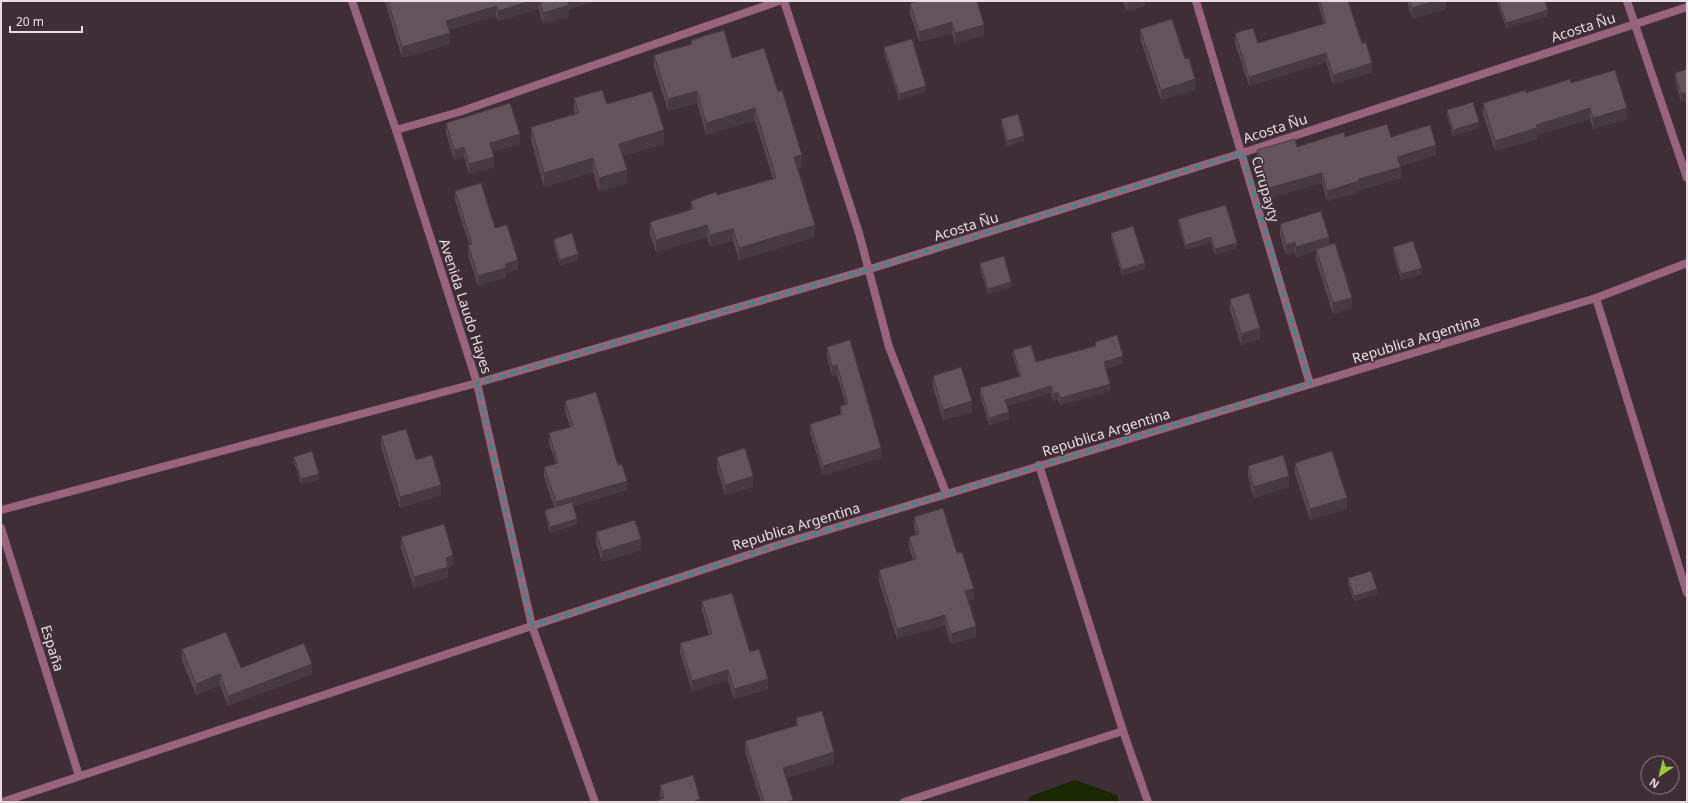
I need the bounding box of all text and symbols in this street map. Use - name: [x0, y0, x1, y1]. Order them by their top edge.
- scale bar: [10, 8, 82, 34]
- street label: Acosta Ñu: [1548, 8, 1618, 46]
- text: 20 m: [16, 13, 44, 30]
- street label: Acosta Ñu: [1240, 109, 1310, 147]
- street label: Curupayty: [1248, 154, 1285, 225]
- street label: Acosta Ñu: [931, 207, 1001, 245]
- street label: Avenida Laudo Hayes: [435, 236, 497, 376]
- street label: Republica Argentina: [1350, 310, 1482, 368]
- street label: Republica Argentina: [1040, 403, 1172, 461]
- street label: Republica Argentina: [730, 497, 862, 555]
- street label: España: [37, 623, 69, 673]
- north arrow: [1640, 755, 1680, 795]
- text: N: [1646, 775, 1662, 792]

